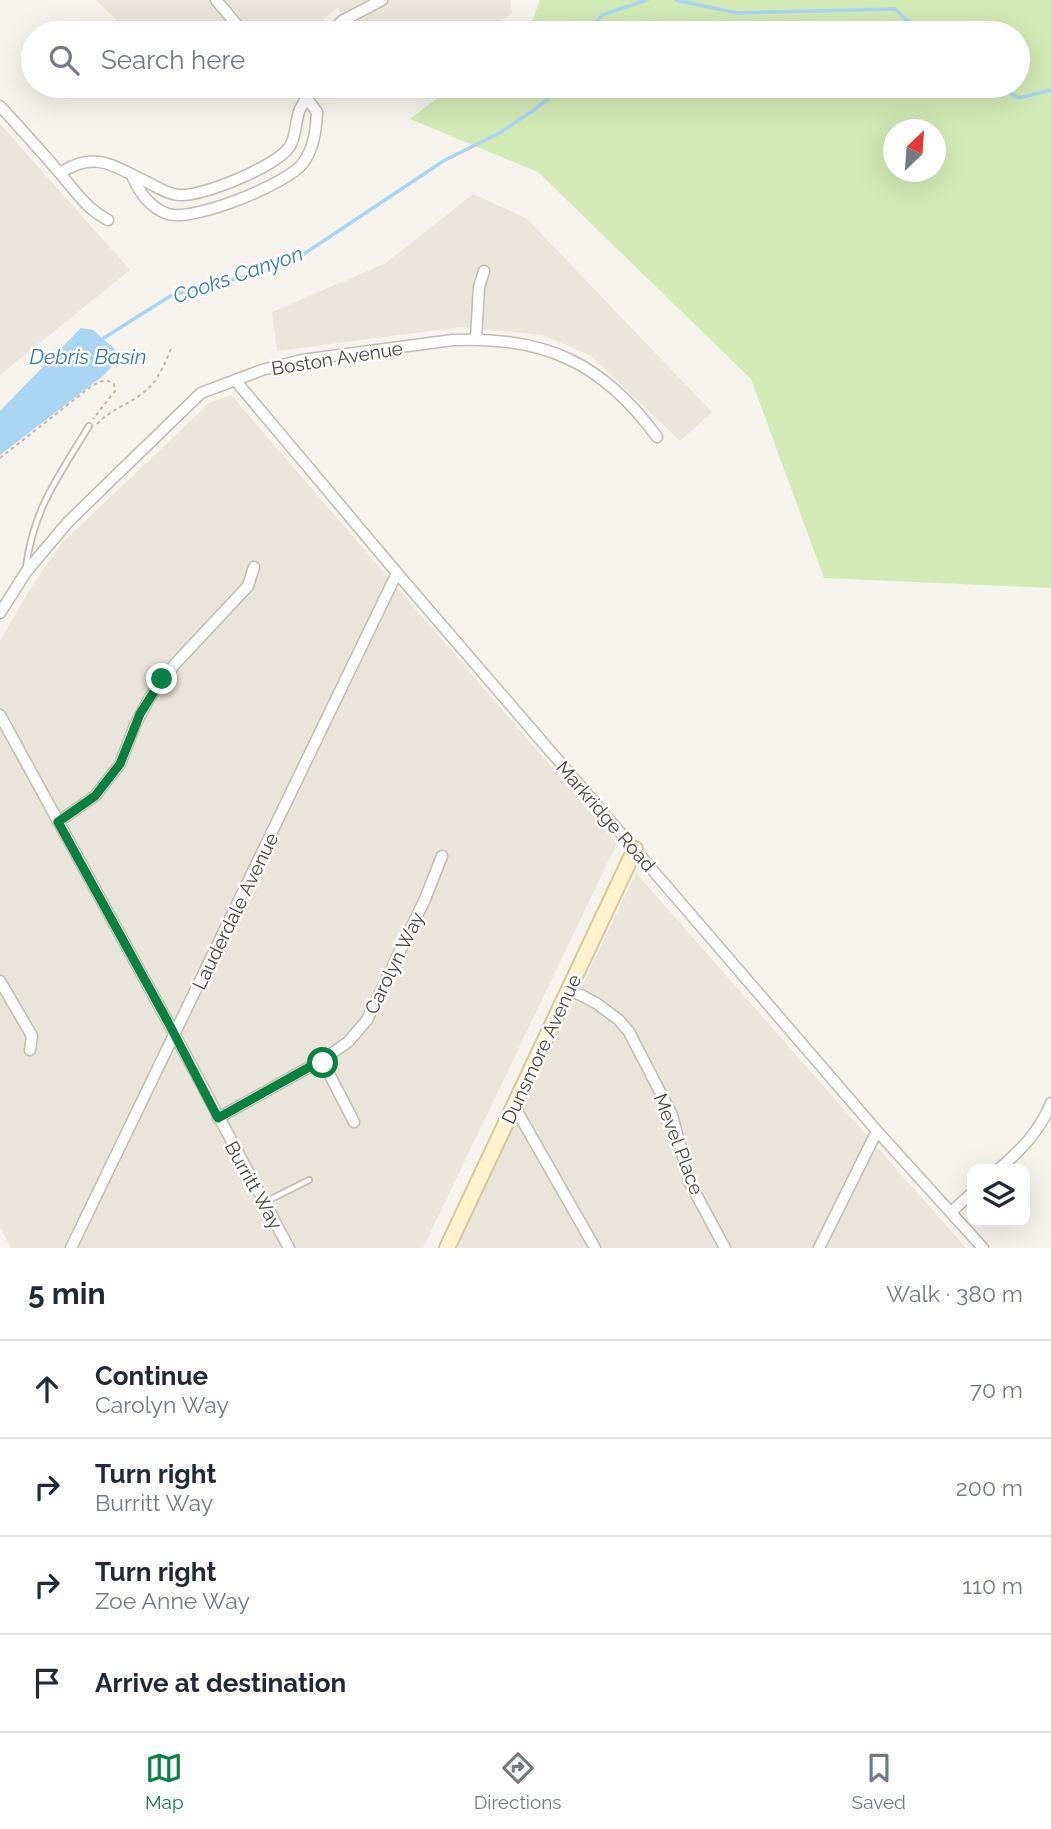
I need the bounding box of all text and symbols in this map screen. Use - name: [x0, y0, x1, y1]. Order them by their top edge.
- search box: [21, 21, 1030, 98]
- icon: search: [45, 41, 83, 79]
- text: Search here: [101, 45, 245, 75]
- north arrow: [883, 119, 946, 182]
- water label: Cooks Canyon: [170, 241, 306, 308]
- street label: Boston Avenue: [270, 337, 404, 379]
- water label: Debris Basin: [30, 344, 146, 369]
- route end: [146, 663, 177, 694]
- street label: Markridge Road: [552, 756, 660, 876]
- street label: Lauderdale Avenue: [188, 829, 282, 993]
- street label: Carolyn Way: [360, 908, 428, 1018]
- street label: Dunsmore Avenue: [497, 971, 585, 1127]
- route start: [307, 1047, 338, 1078]
- street label: Mevel Place: [650, 1090, 708, 1198]
- street label: Burritt Way: [221, 1137, 287, 1233]
- map controls: [967, 1164, 1030, 1227]
- button: layers: [967, 1164, 1030, 1227]
- text: 5 min: [28, 1276, 106, 1311]
- text: Walk · 380 m: [886, 1280, 1023, 1307]
- text: Continue: [95, 1361, 208, 1391]
- icon: ahead: [28, 1370, 66, 1408]
- text: 70 m: [970, 1376, 1023, 1403]
- text: Carolyn Way: [95, 1391, 229, 1418]
- text: Turn right: [95, 1459, 216, 1489]
- icon: right: [28, 1468, 66, 1506]
- text: 200 m: [956, 1474, 1023, 1501]
- text: Burritt Way: [95, 1489, 213, 1516]
- text: Turn right: [95, 1557, 216, 1587]
- icon: right: [28, 1566, 66, 1604]
- text: 110 m: [962, 1572, 1023, 1599]
- text: Zoe Anne Way: [95, 1587, 250, 1614]
- icon: arrive: [28, 1664, 66, 1702]
- text: Arrive at destination: [95, 1668, 346, 1698]
- tab: Map: [145, 1749, 184, 1813]
- tab: Directions: [474, 1749, 562, 1813]
- tab: Saved: [852, 1749, 906, 1813]

